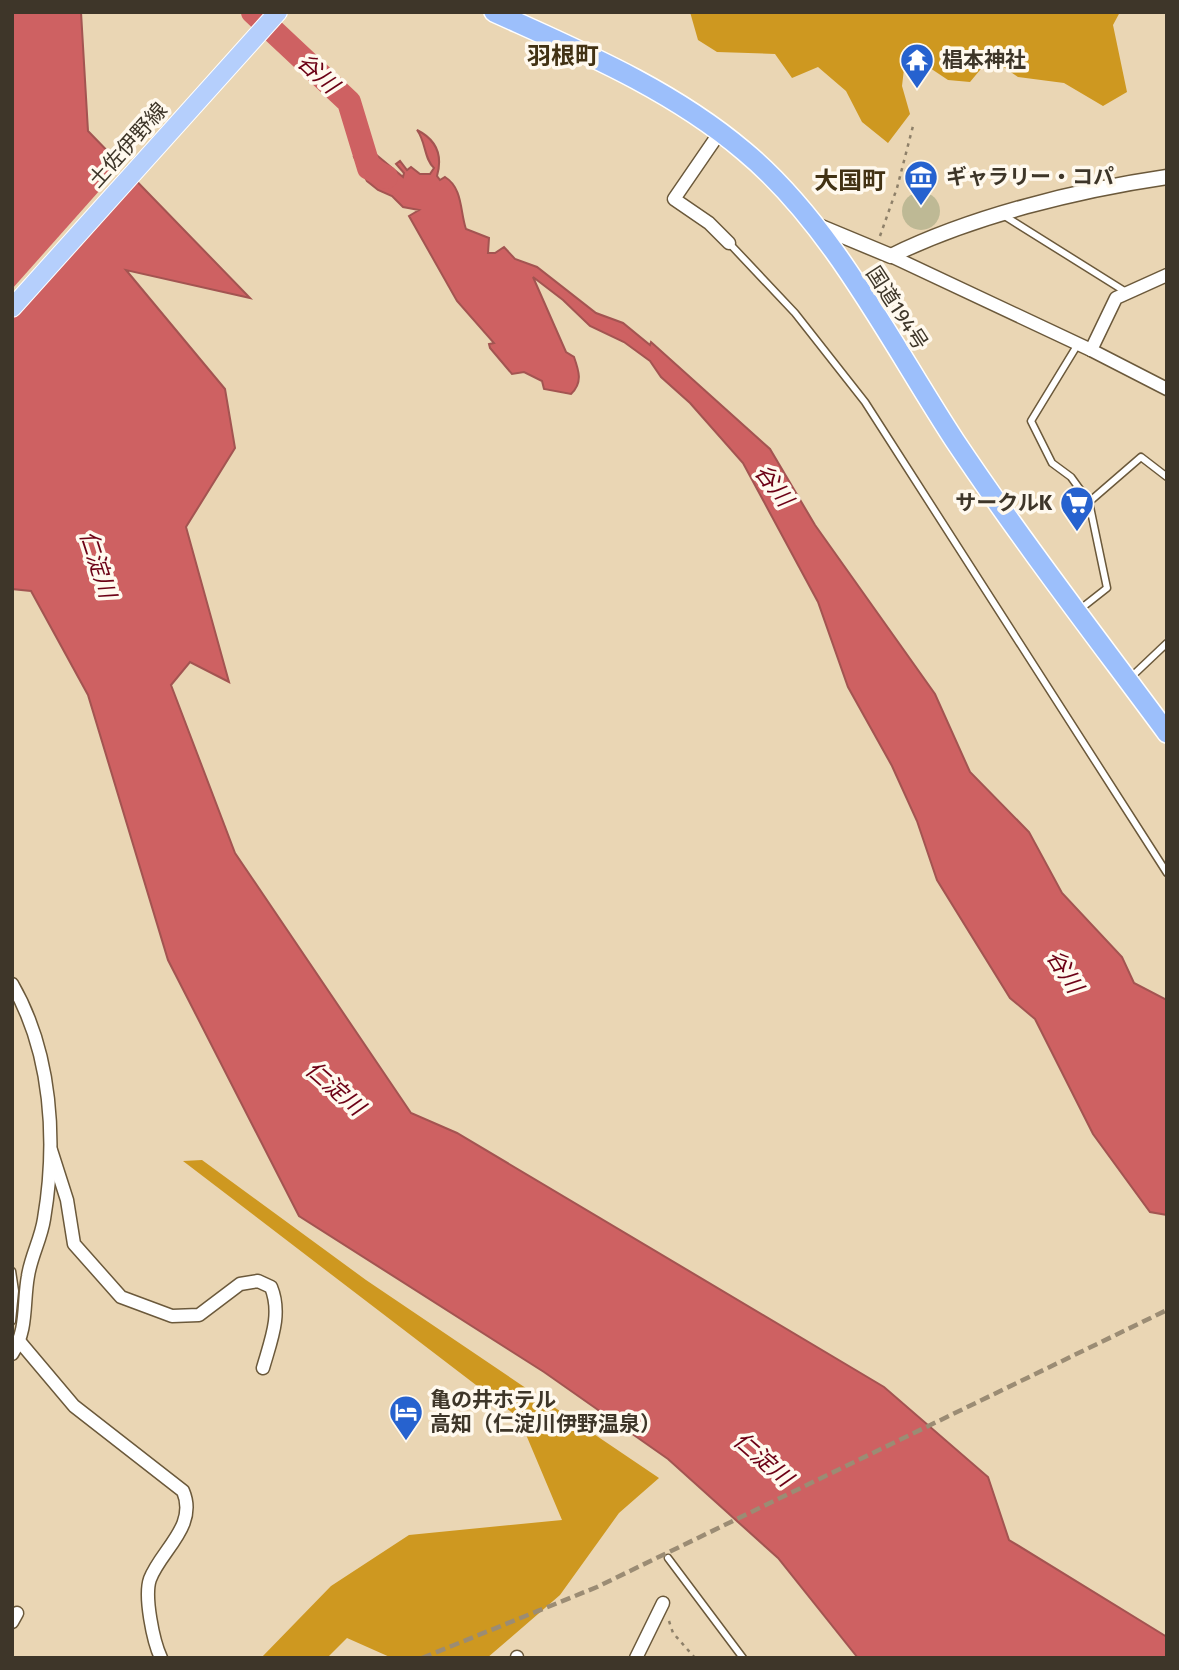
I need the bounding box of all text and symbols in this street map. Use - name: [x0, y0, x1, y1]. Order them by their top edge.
- temple icon: 椙本神社: [898, 41, 936, 90]
- district label: 羽根町: [527, 42, 599, 70]
- water label: 谷川: [292, 47, 347, 101]
- place label: 椙本神社: [942, 47, 1026, 73]
- street label: 土佐伊野線: [83, 97, 173, 193]
- museum icon: ギャラリー・コパ: [902, 158, 940, 207]
- place label: ギャラリー・コパ: [946, 164, 1114, 190]
- district label: 大国町: [814, 167, 886, 195]
- street label: 国道194号: [860, 261, 934, 355]
- water label: 谷川: [749, 458, 801, 514]
- supermarket icon: サークルK: [1058, 484, 1096, 533]
- place label: サークルK: [955, 490, 1053, 516]
- water label: 仁淀川: [74, 527, 123, 604]
- water label: 谷川: [1041, 944, 1091, 1000]
- water label: 仁淀川: [300, 1055, 372, 1123]
- place label: 亀の井ホテル 高知（仁淀川伊野温泉）: [430, 1387, 661, 1437]
- hotel icon: 亀の井ホテル 高知（仁淀川伊野温泉）: [387, 1393, 425, 1442]
- water label: 仁淀川: [728, 1426, 800, 1494]

